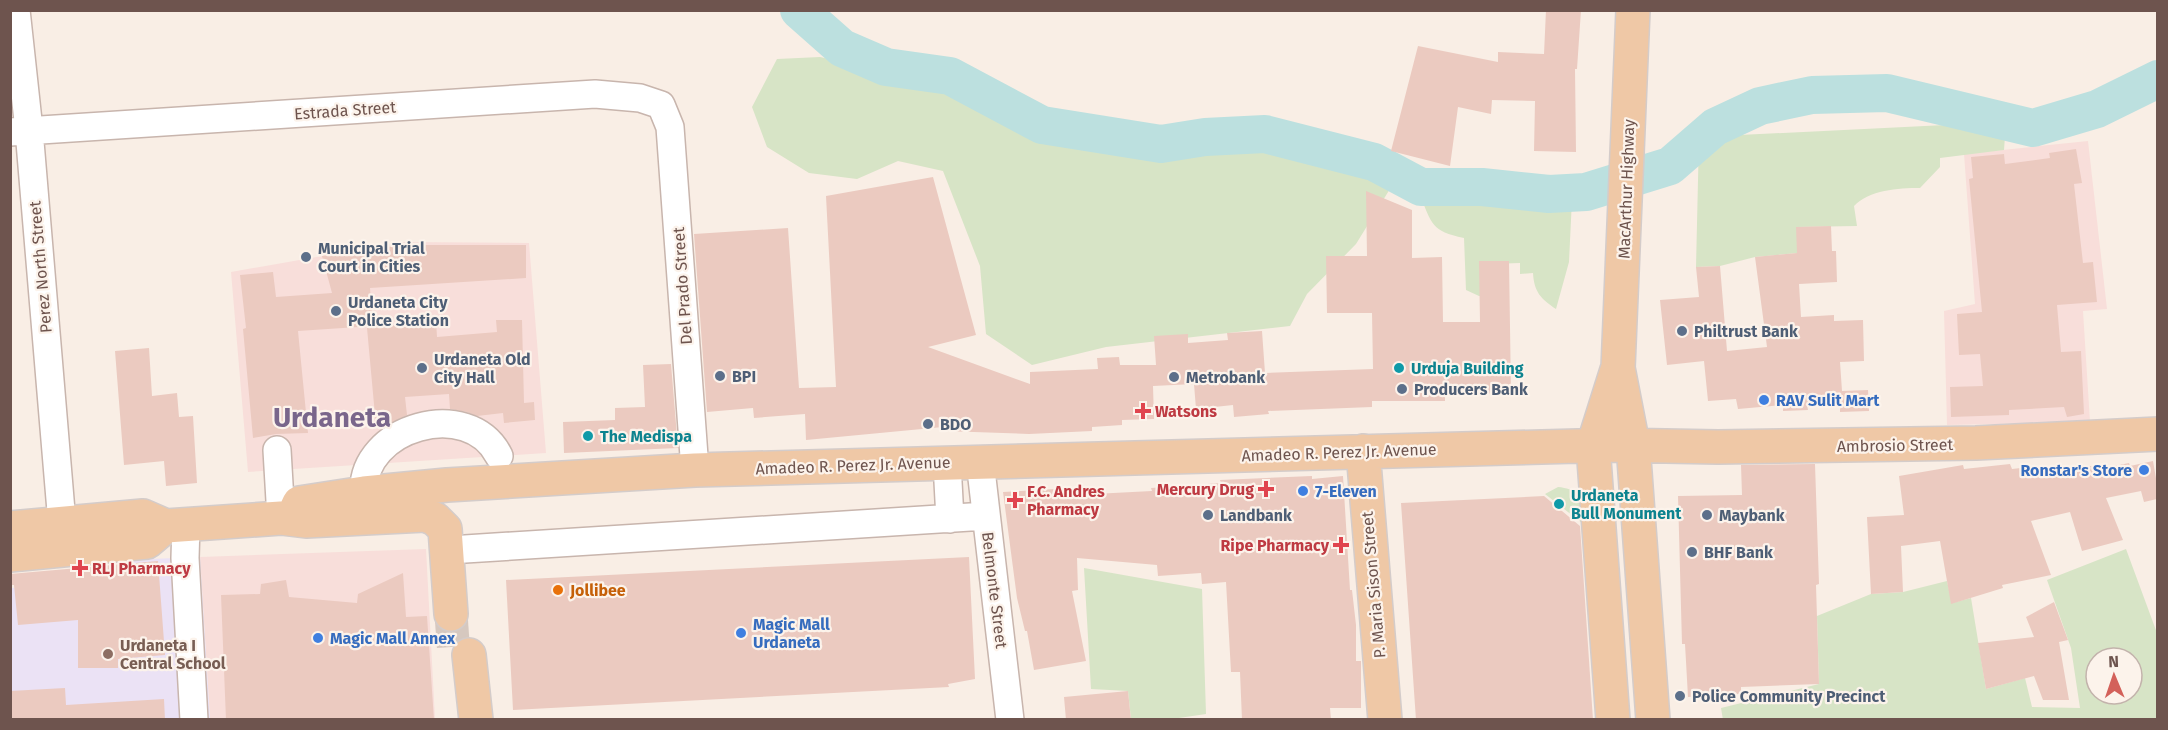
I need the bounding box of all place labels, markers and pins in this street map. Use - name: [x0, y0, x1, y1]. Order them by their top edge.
- place label: Municipal Trial Court in Cities: [318, 239, 425, 276]
- marker: Municipal Trial Court in Cities: [299, 250, 313, 264]
- place label: Urdaneta City Police Station: [348, 293, 449, 330]
- marker: Urdaneta City Police Station: [329, 304, 343, 318]
- place label: Philtrust Bank: [1694, 322, 1798, 341]
- marker: Philtrust Bank: [1675, 324, 1689, 338]
- place label: Urdaneta Old City Hall: [434, 350, 531, 387]
- place label: Urduja Building: [1411, 359, 1524, 378]
- marker: Urdaneta Old City Hall: [415, 361, 429, 375]
- marker: Urduja Building: [1392, 361, 1406, 375]
- place label: BPI: [732, 367, 756, 386]
- place label: Metrobank: [1186, 368, 1265, 387]
- marker: BPI: [713, 369, 727, 383]
- marker: Metrobank: [1167, 370, 1181, 384]
- place label: Producers Bank: [1414, 380, 1528, 399]
- marker: Producers Bank: [1395, 382, 1409, 396]
- place label: RAV Sulit Mart: [1776, 391, 1880, 410]
- marker: RAV Sulit Mart: [1757, 393, 1771, 407]
- place label: Watsons: [1155, 402, 1217, 421]
- marker: Watsons: [1136, 404, 1150, 418]
- place label: BDO: [940, 415, 971, 434]
- marker: BDO: [921, 417, 935, 431]
- place label: The Medispa: [600, 427, 692, 446]
- marker: The Medispa: [581, 429, 595, 443]
- place label: Ronstar's Store: [2020, 461, 2132, 480]
- marker: Ronstar's Store: [2137, 463, 2151, 477]
- place label: Mercury Drug: [1157, 480, 1254, 499]
- place label: F.C. Andres Pharmacy: [1027, 482, 1105, 519]
- marker: Mercury Drug: [1259, 482, 1273, 496]
- place label: 7-Eleven: [1315, 482, 1377, 501]
- marker: 7-Eleven: [1296, 484, 1310, 498]
- place label: Urdaneta Bull Monument: [1571, 486, 1682, 523]
- marker: F.C. Andres Pharmacy: [1008, 493, 1022, 507]
- marker: Urdaneta Bull Monument: [1552, 497, 1566, 511]
- place label: Landbank: [1220, 506, 1292, 525]
- place label: Maybank: [1719, 506, 1785, 525]
- marker: Landbank: [1201, 508, 1215, 522]
- marker: Maybank: [1700, 508, 1714, 522]
- place label: Ripe Pharmacy: [1221, 536, 1330, 555]
- marker: Ripe Pharmacy: [1334, 538, 1348, 552]
- place label: BHF Bank: [1704, 543, 1773, 562]
- marker: BHF Bank: [1685, 545, 1699, 559]
- place label: RLJ Pharmacy: [92, 559, 191, 578]
- marker: RLJ Pharmacy: [73, 561, 87, 575]
- place label: Jollibee: [569, 581, 626, 600]
- marker: Jollibee: [551, 583, 565, 597]
- place label: Magic Mall Urdaneta: [753, 615, 830, 652]
- marker: Magic Mall Urdaneta: [734, 626, 748, 640]
- place label: Magic Mall Annex: [330, 629, 456, 648]
- marker: Magic Mall Annex: [311, 631, 325, 645]
- place label: Urdaneta I Central School: [120, 636, 226, 673]
- marker: Urdaneta I Central School: [101, 647, 115, 661]
- place label: Police Community Precinct: [1692, 687, 1886, 706]
- marker: Police Community Precinct: [1673, 689, 1687, 703]

